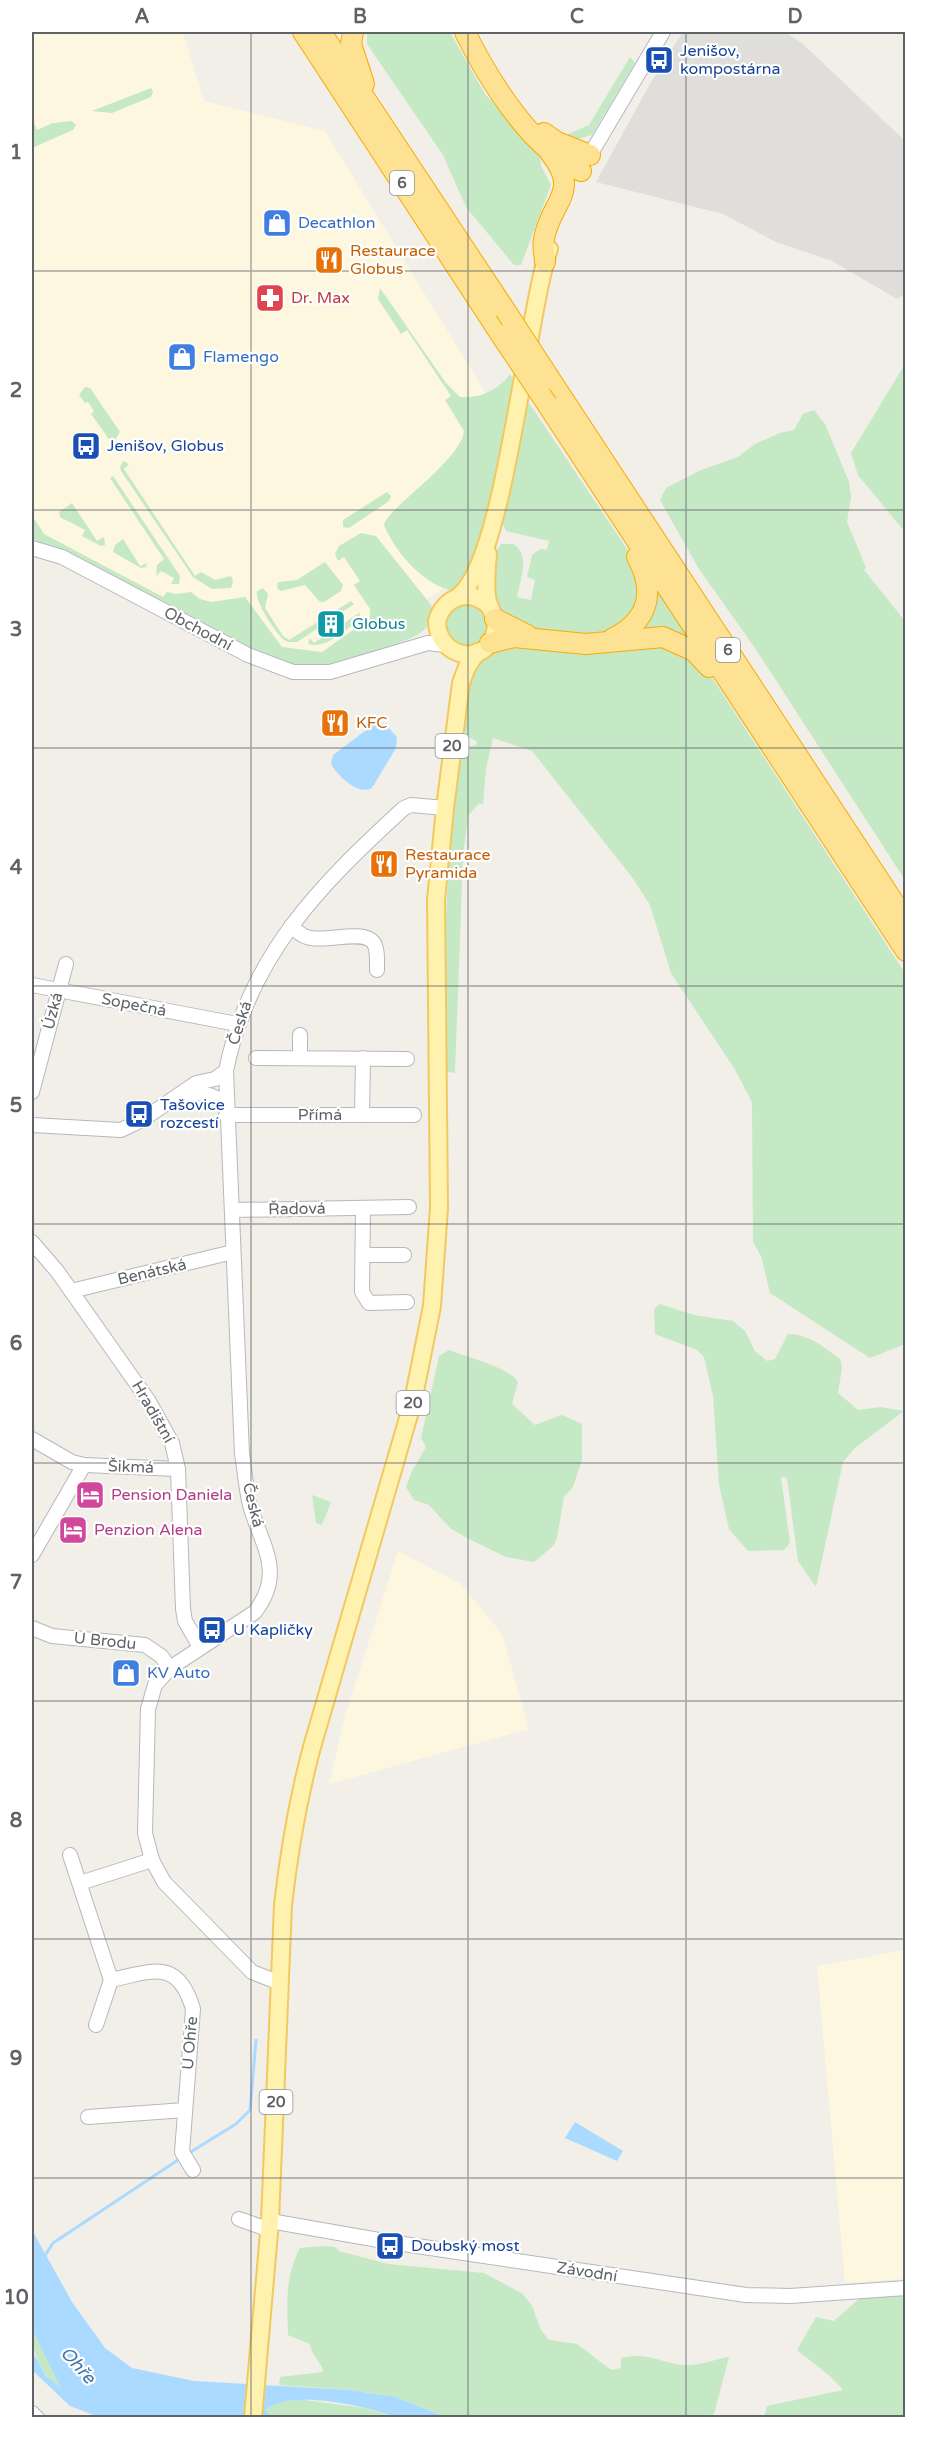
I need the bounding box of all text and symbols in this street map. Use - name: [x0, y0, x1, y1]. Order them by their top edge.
- text: A: [135, 5, 150, 29]
- text: B: [353, 5, 367, 29]
- text: C: [570, 5, 584, 29]
- text: D: [787, 5, 803, 29]
- place label: Jenišov, kompostárna: [680, 41, 780, 79]
- bus stop icon: Jenišov, kompostárna: [643, 44, 675, 76]
- text: 1: [10, 141, 22, 165]
- road number: 6: [390, 171, 414, 195]
- shop icon: Decathlon: [261, 207, 293, 239]
- place label: Decathlon: [298, 213, 375, 233]
- place label: Restaurace Globus: [350, 241, 436, 279]
- restaurant icon: Restaurace Globus: [313, 244, 345, 276]
- pharmacy icon: Dr. Max: [254, 282, 286, 314]
- place label: Dr. Max: [291, 288, 350, 308]
- shop icon: Flamengo: [166, 341, 198, 373]
- place label: Flamengo: [203, 347, 279, 367]
- text: 2: [10, 379, 22, 403]
- bus stop icon: Jenišov, Globus: [70, 430, 102, 462]
- place label: Jenišov, Globus: [107, 436, 224, 456]
- street label: Obchodní: [160, 603, 236, 655]
- building icon: Globus: [315, 608, 347, 640]
- place label: Globus: [352, 614, 405, 634]
- text: 3: [10, 618, 22, 642]
- road number: 6: [716, 638, 740, 662]
- restaurant icon: KFC: [319, 707, 351, 739]
- place label: KFC: [356, 713, 387, 733]
- road number: 20: [436, 734, 468, 758]
- place label: Restaurace Pyramida: [405, 845, 491, 883]
- restaurant icon: Restaurace Pyramida: [368, 848, 400, 880]
- text: 4: [10, 856, 23, 880]
- street label: Sopečná: [100, 989, 168, 1021]
- street label: Úzká: [38, 990, 68, 1032]
- street label: Česká: [224, 998, 256, 1048]
- text: 5: [10, 1094, 22, 1118]
- place label: Tašovice rozcestí: [160, 1095, 225, 1133]
- bus stop icon: Tašovice rozcestí: [123, 1098, 155, 1130]
- street label: Přímá: [298, 1105, 342, 1125]
- street label: Řadová: [268, 1198, 326, 1220]
- street label: Benátská: [116, 1254, 188, 1290]
- text: 6: [10, 1332, 22, 1356]
- street label: Hradištní: [127, 1377, 179, 1447]
- road number: 20: [396, 1391, 430, 1415]
- street label: Šikmá: [108, 1456, 154, 1478]
- hotel icon: Pension Daniela: [74, 1479, 106, 1511]
- street label: Česká: [238, 1481, 268, 1529]
- place label: Pension Daniela: [111, 1485, 232, 1505]
- hotel icon: Penzion Alena: [57, 1514, 89, 1546]
- place label: Penzion Alena: [94, 1520, 203, 1540]
- text: 7: [10, 1571, 22, 1595]
- bus stop icon: U Kapličky: [196, 1614, 228, 1646]
- place label: U Kapličky: [233, 1620, 313, 1640]
- street label: U Brodu: [73, 1628, 137, 1654]
- shop icon: KV Auto: [110, 1657, 142, 1689]
- place label: KV Auto: [147, 1663, 210, 1683]
- text: 8: [10, 1809, 22, 1833]
- street label: U Ohře: [178, 2015, 202, 2071]
- text: 9: [10, 2047, 22, 2071]
- road number: 20: [260, 2090, 292, 2114]
- bus stop icon: Doubský most: [374, 2230, 406, 2262]
- place label: Doubský most: [411, 2236, 520, 2256]
- street label: Závodní: [555, 2257, 619, 2287]
- text: 10: [3, 2286, 29, 2310]
- water label: Ohře: [56, 2342, 101, 2389]

